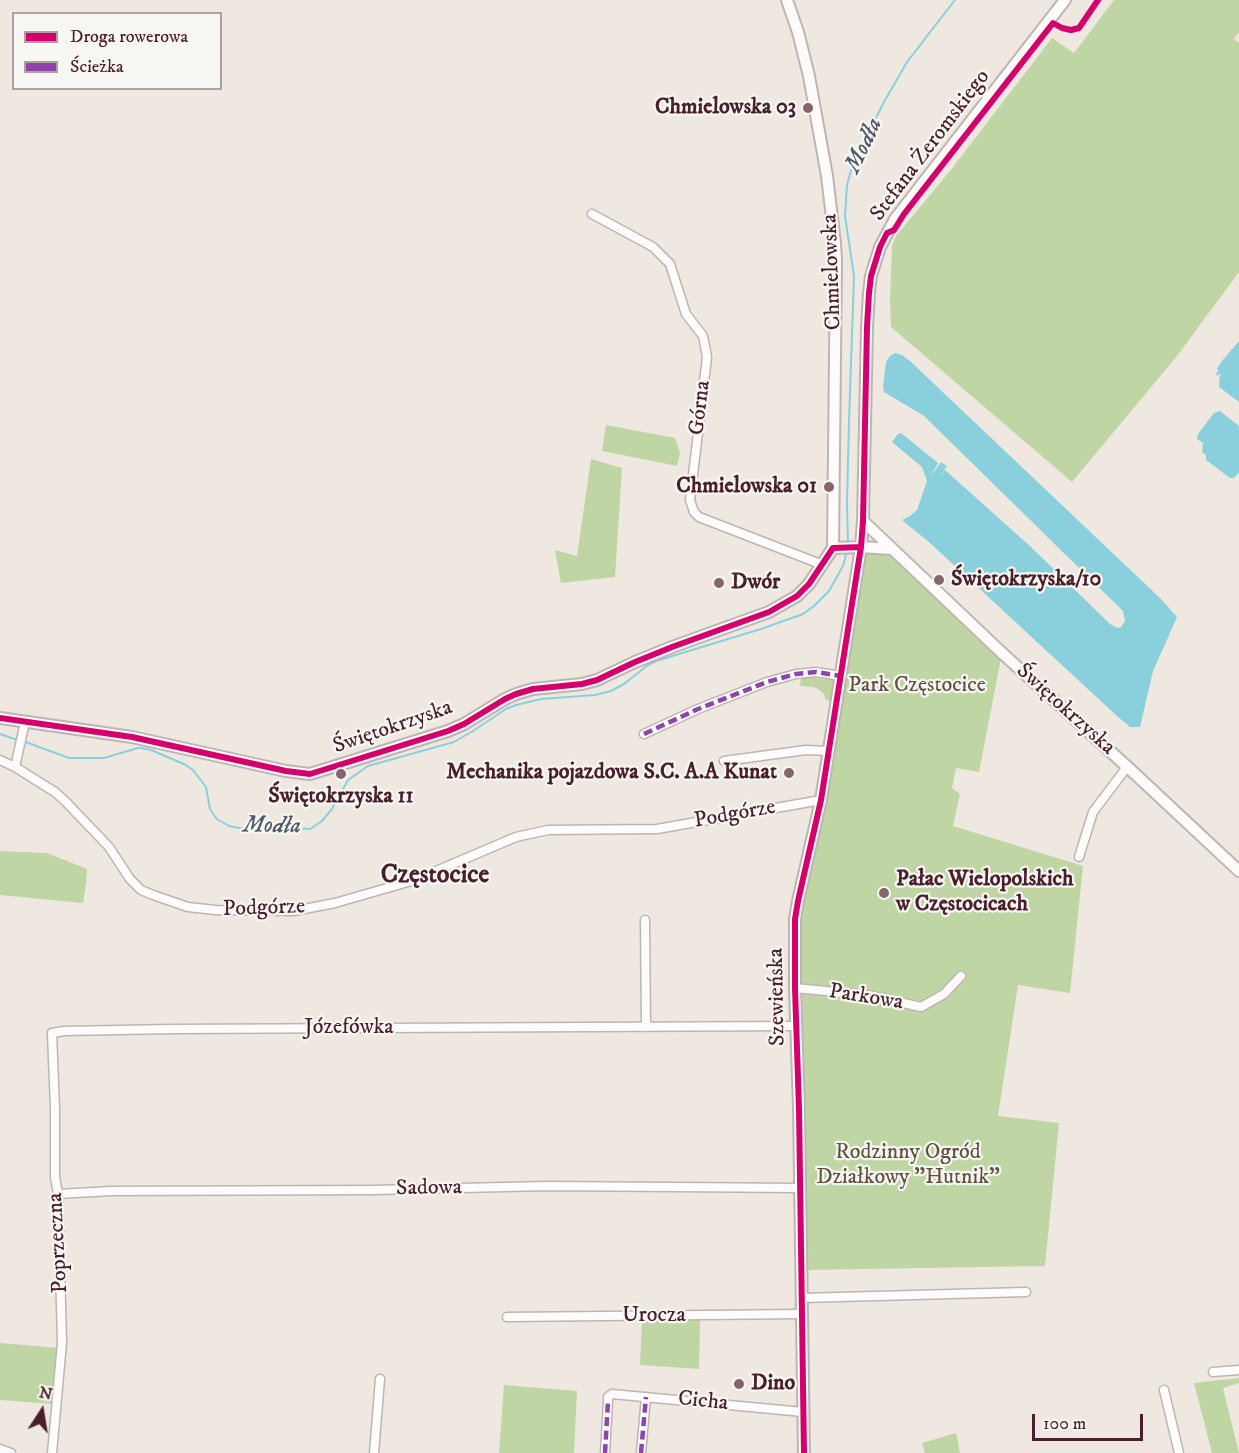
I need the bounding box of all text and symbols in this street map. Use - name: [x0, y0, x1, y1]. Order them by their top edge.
- legend: [12, 12, 222, 90]
- text: Droga rowerowa: [70, 26, 188, 48]
- text: Ścieżka: [70, 56, 124, 78]
- street label: Stefana Żeromskiego: [865, 65, 997, 227]
- place label: Chmielowska 03: [655, 95, 796, 121]
- marker: Chmielowska 03: [801, 101, 815, 115]
- water label: Modła: [840, 114, 890, 178]
- street label: Chmielowska: [818, 213, 848, 331]
- street label: Górna: [685, 379, 717, 437]
- place label: Chmielowska 01: [676, 474, 817, 500]
- marker: Chmielowska 01: [822, 480, 836, 494]
- place label: Świętokrzyska/10: [951, 567, 1101, 593]
- place label: Dwór: [731, 570, 780, 596]
- marker: Świętokrzyska/10: [932, 573, 946, 587]
- marker: Dwór: [712, 576, 726, 590]
- street label: Świętokrzyska: [1010, 659, 1120, 761]
- park label: Park Częstocice: [848, 673, 986, 699]
- street label: Świętokrzyska: [330, 695, 456, 761]
- place label: Mechanika pojazdowa S.C. A.A Kunat: [446, 760, 777, 786]
- marker: Mechanika pojazdowa S.C. A.A Kunat: [782, 766, 796, 780]
- marker: Świętokrzyska 11: [334, 767, 348, 781]
- place label: Świętokrzyska 11: [268, 784, 414, 810]
- street label: Podgórze: [692, 795, 778, 835]
- water label: Modła: [243, 812, 301, 842]
- district label: Częstocice: [381, 861, 489, 893]
- place label: Pałac Wielopolskich w Częstocicach: [896, 867, 1074, 918]
- marker: Pałac Wielopolskich w Częstocicach: [877, 886, 891, 900]
- street label: Podgórze: [222, 894, 306, 924]
- street label: Szewieńska: [764, 948, 792, 1046]
- street label: Parkowa: [827, 979, 905, 1017]
- street label: Józefówka: [304, 1015, 394, 1041]
- park label: Rodzinny Ogród Działkowy "Hutnik": [816, 1140, 1000, 1192]
- street label: Sadowa: [396, 1175, 462, 1203]
- street label: Poprzeczna: [43, 1192, 75, 1294]
- street label: Urocza: [622, 1303, 686, 1329]
- place label: Dino: [751, 1371, 795, 1397]
- marker: Dino: [732, 1377, 746, 1391]
- north arrow: [12, 1381, 72, 1441]
- text: N: [37, 1382, 54, 1405]
- street label: Cicha: [676, 1386, 730, 1418]
- scale bar: [1035, 1402, 1146, 1440]
- text: 100 m: [1043, 1413, 1086, 1435]

